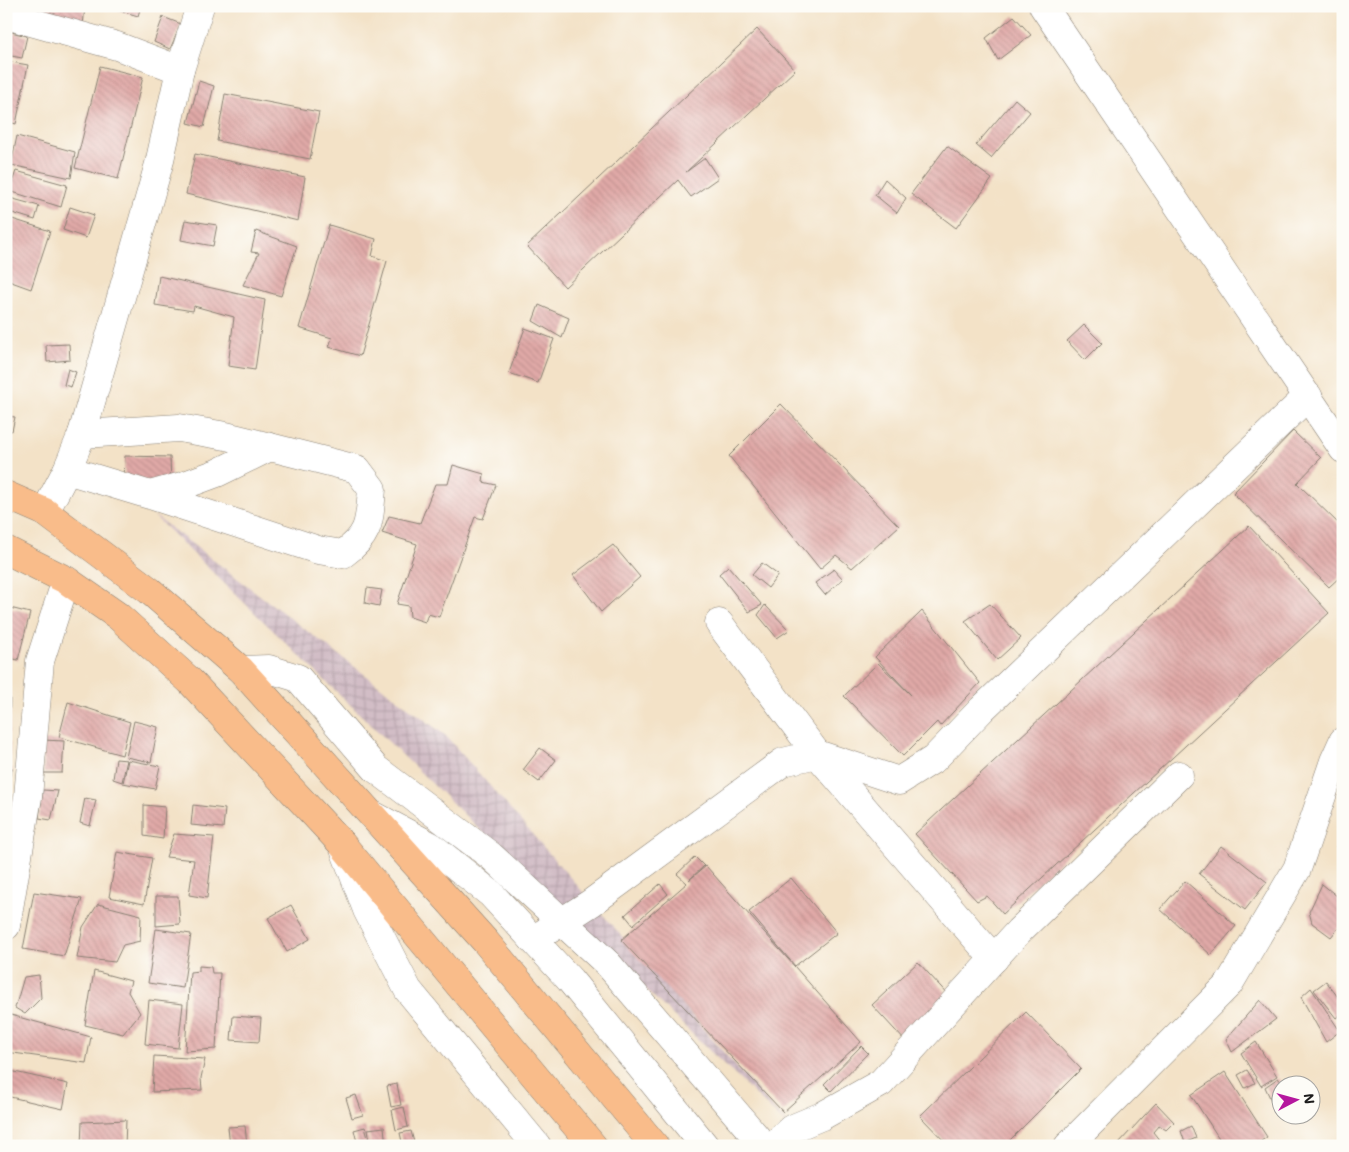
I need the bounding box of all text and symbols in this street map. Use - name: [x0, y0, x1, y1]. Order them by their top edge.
- north arrow: [1272, 1074, 1322, 1124]
- text: N: [1299, 1092, 1319, 1105]

